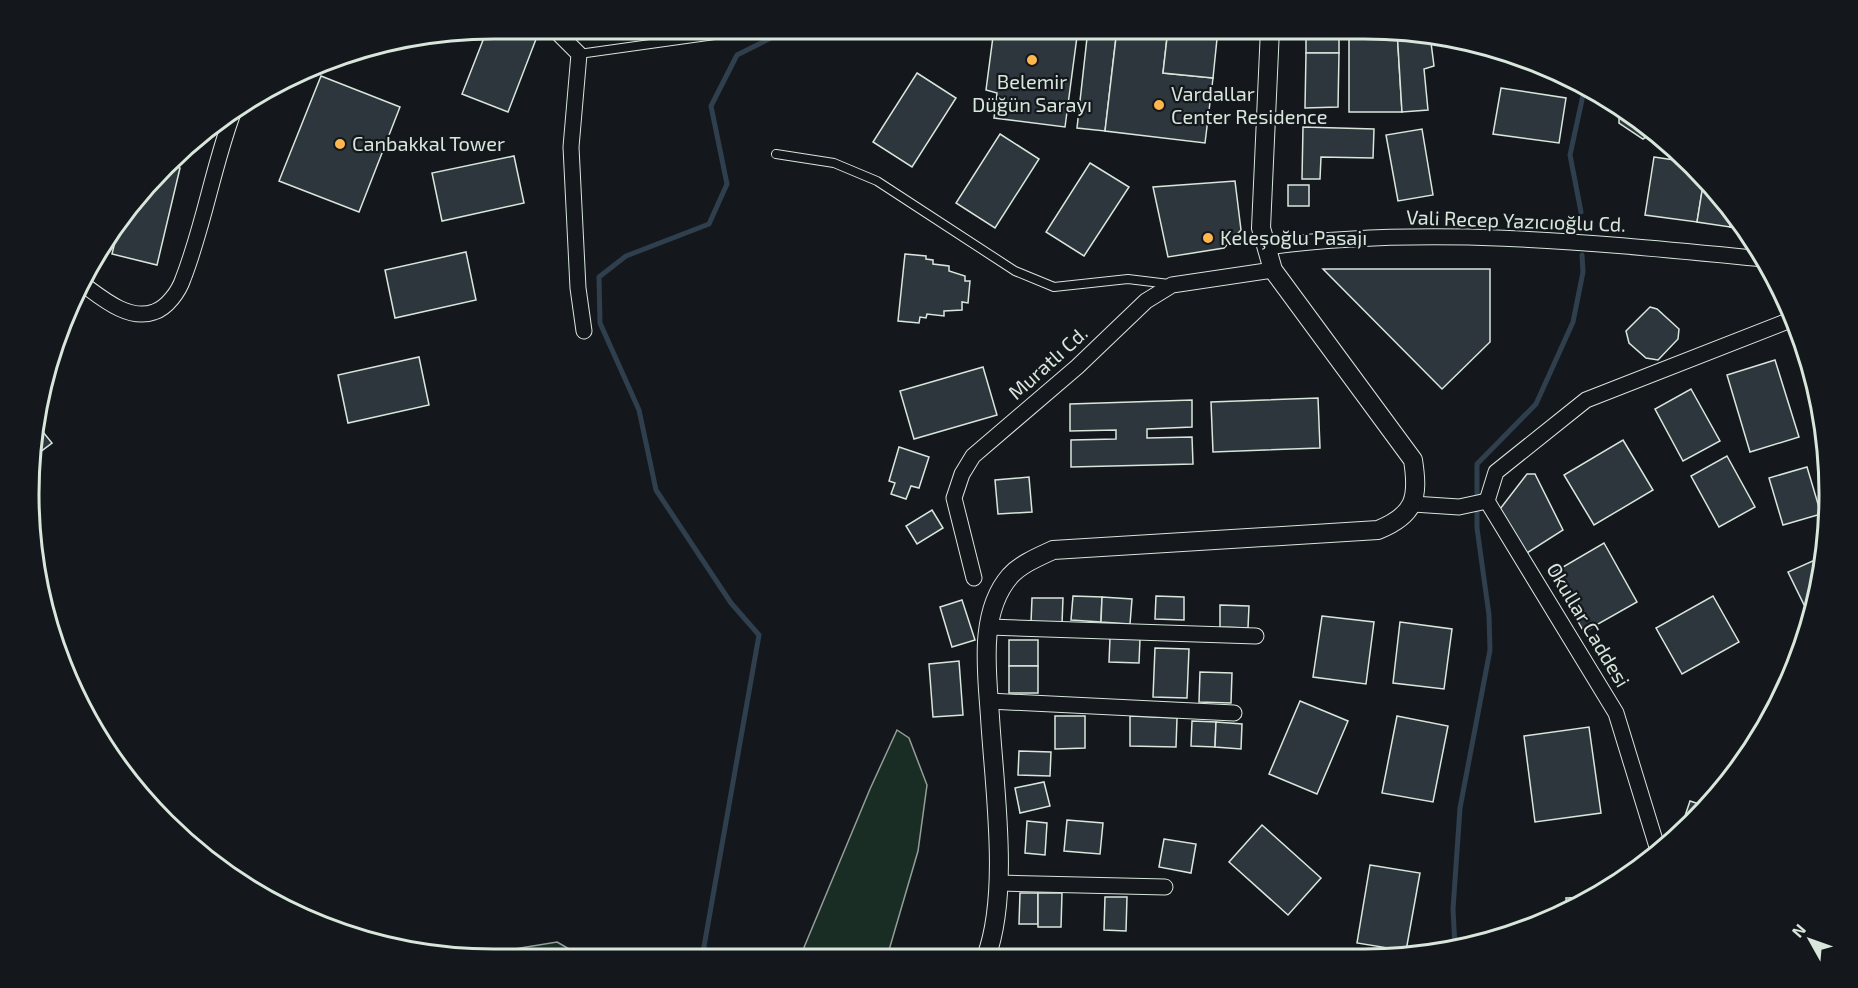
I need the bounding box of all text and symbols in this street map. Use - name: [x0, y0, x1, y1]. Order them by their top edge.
- marker: Belemir Düğün Sarayı: [1025, 53, 1039, 67]
- place label: Belemir Düğün Sarayı: [972, 69, 1092, 116]
- place label: Vardallar Center Residence: [1171, 81, 1327, 128]
- marker: Vardallar Center Residence: [1152, 98, 1166, 112]
- place label: Canbakkal Tower: [352, 131, 505, 155]
- marker: Canbakkal Tower: [333, 137, 347, 151]
- street label: Vali Recep Yazıcıoğlu Cd.: [1406, 204, 1626, 236]
- place label: Keleşoğlu Pasajı: [1220, 225, 1367, 250]
- marker: Keleşoğlu Pasajı: [1201, 231, 1215, 245]
- street label: Muratlı Cd.: [1003, 320, 1092, 404]
- street label: Okullar Caddesi: [1542, 558, 1635, 691]
- north arrow: [1780, 910, 1840, 970]
- text: N: [1787, 920, 1809, 941]

